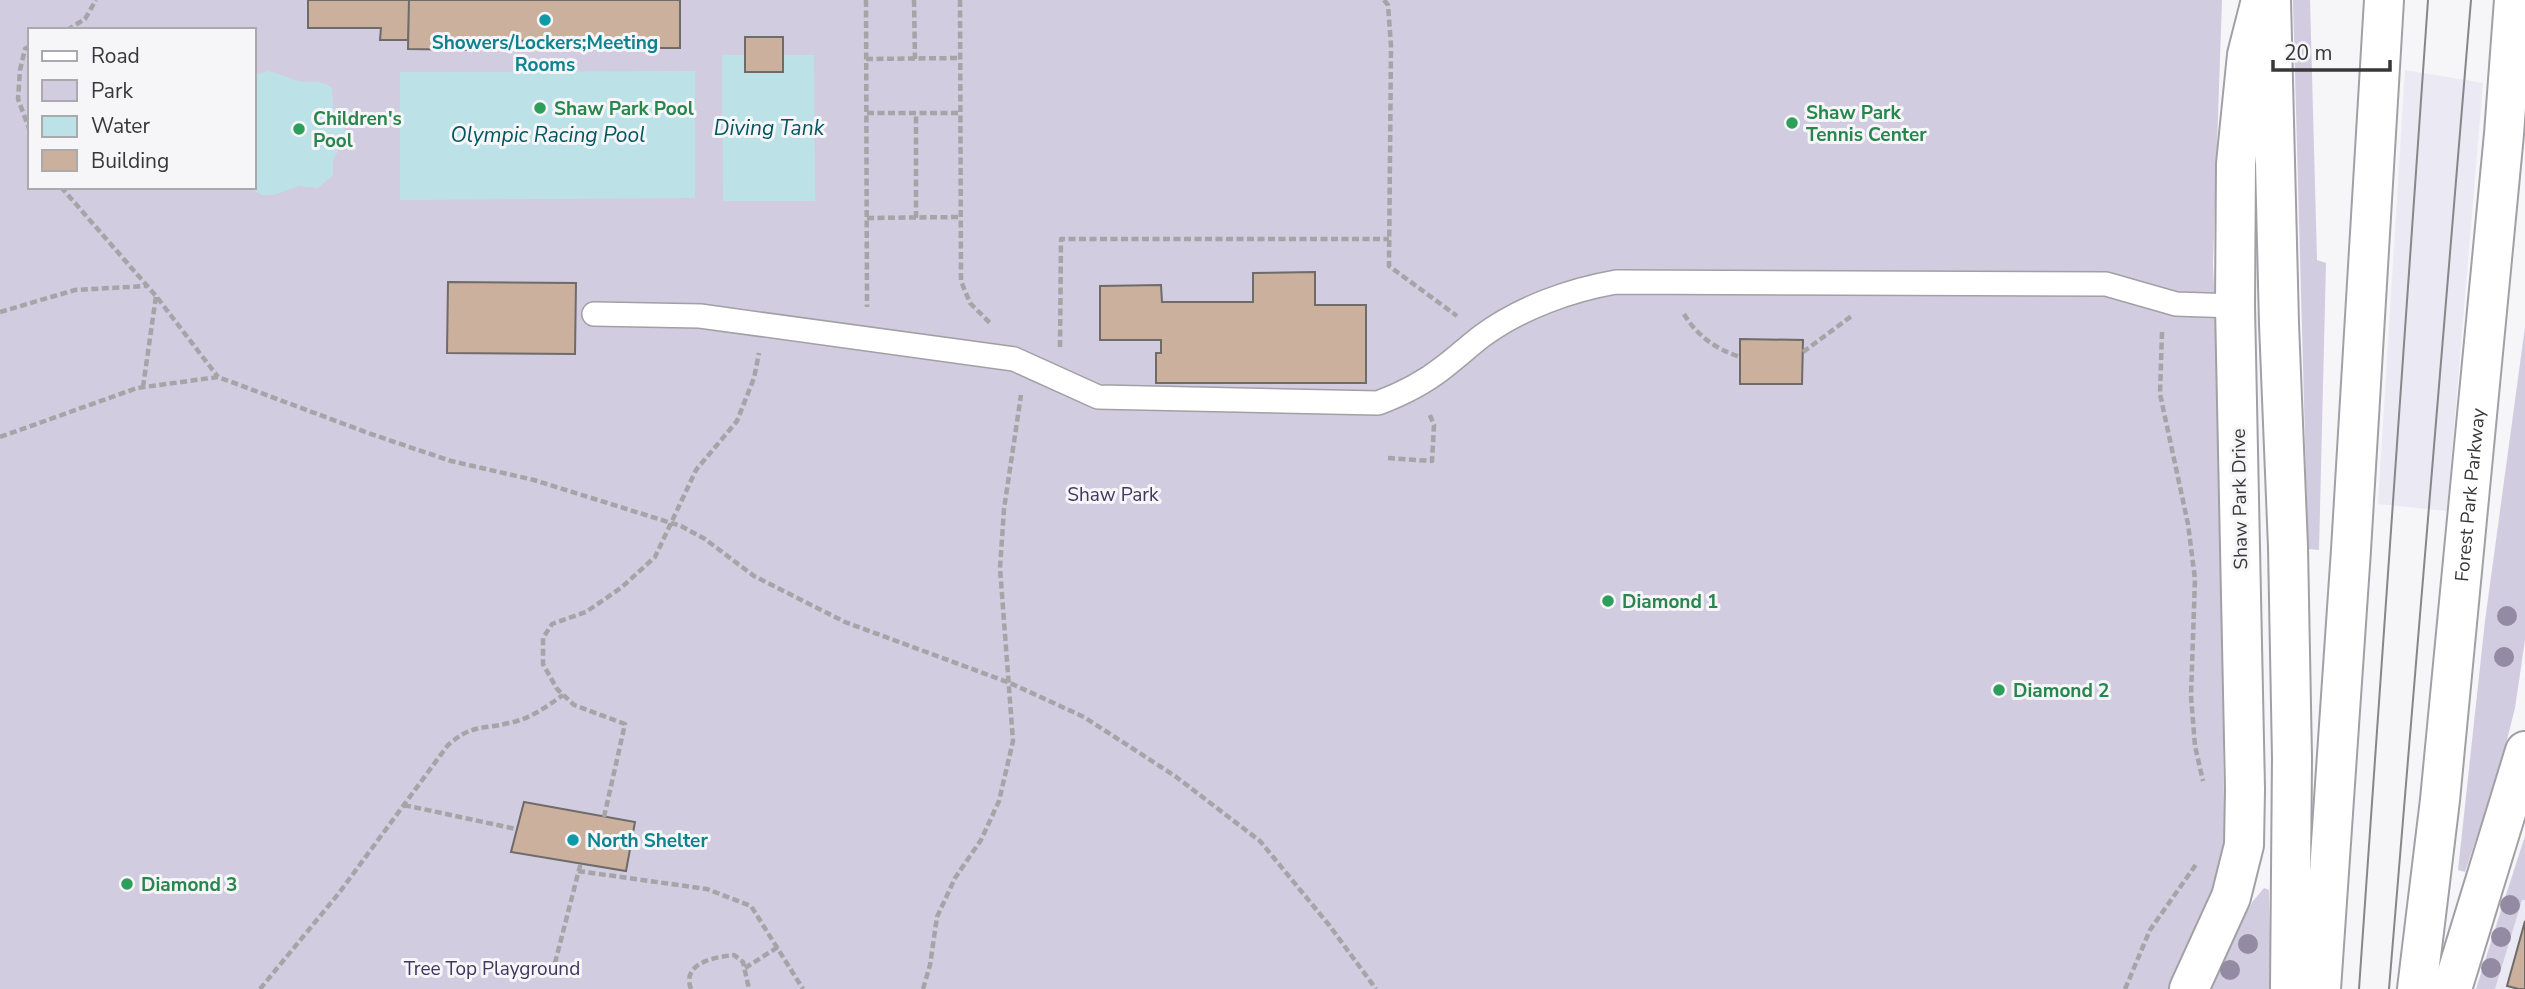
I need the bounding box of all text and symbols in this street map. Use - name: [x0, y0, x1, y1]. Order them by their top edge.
- marker: Showers/Lockers;Meeting Rooms: [537, 12, 553, 28]
- legend: [28, 28, 256, 189]
- scale bar: [2273, 28, 2390, 72]
- place label: Showers/Lockers;Meeting Rooms: [432, 30, 658, 78]
- text: 20 m: [2284, 39, 2333, 67]
- text: Road: [91, 42, 140, 70]
- text: Park: [91, 77, 133, 105]
- place label: Shaw Park Pool: [554, 96, 694, 122]
- marker: Shaw Park Pool: [532, 100, 548, 116]
- place label: Shaw Park Tennis Center: [1806, 100, 1927, 148]
- place label: Children's Pool: [313, 106, 402, 154]
- text: Water: [91, 112, 150, 140]
- water label: Diving Tank: [714, 114, 825, 142]
- marker: Shaw Park Tennis Center: [1784, 115, 1800, 131]
- marker: Children's Pool: [291, 121, 307, 137]
- water label: Olympic Racing Pool: [451, 121, 645, 149]
- text: Building: [91, 147, 169, 175]
- street label: Forest Park Parkway: [2449, 407, 2492, 583]
- street label: Shaw Park Drive: [2226, 428, 2254, 570]
- park label: Shaw Park: [1067, 482, 1159, 508]
- place label: Diamond 1: [1622, 589, 1718, 615]
- marker: Diamond 1: [1600, 593, 1616, 609]
- place label: Diamond 2: [2013, 678, 2109, 704]
- marker: Diamond 2: [1991, 682, 2007, 698]
- place label: North Shelter: [587, 828, 708, 854]
- marker: North Shelter: [565, 832, 581, 848]
- place label: Diamond 3: [141, 872, 237, 898]
- marker: Diamond 3: [119, 876, 135, 892]
- park label: Tree Top Playground: [404, 956, 580, 982]

